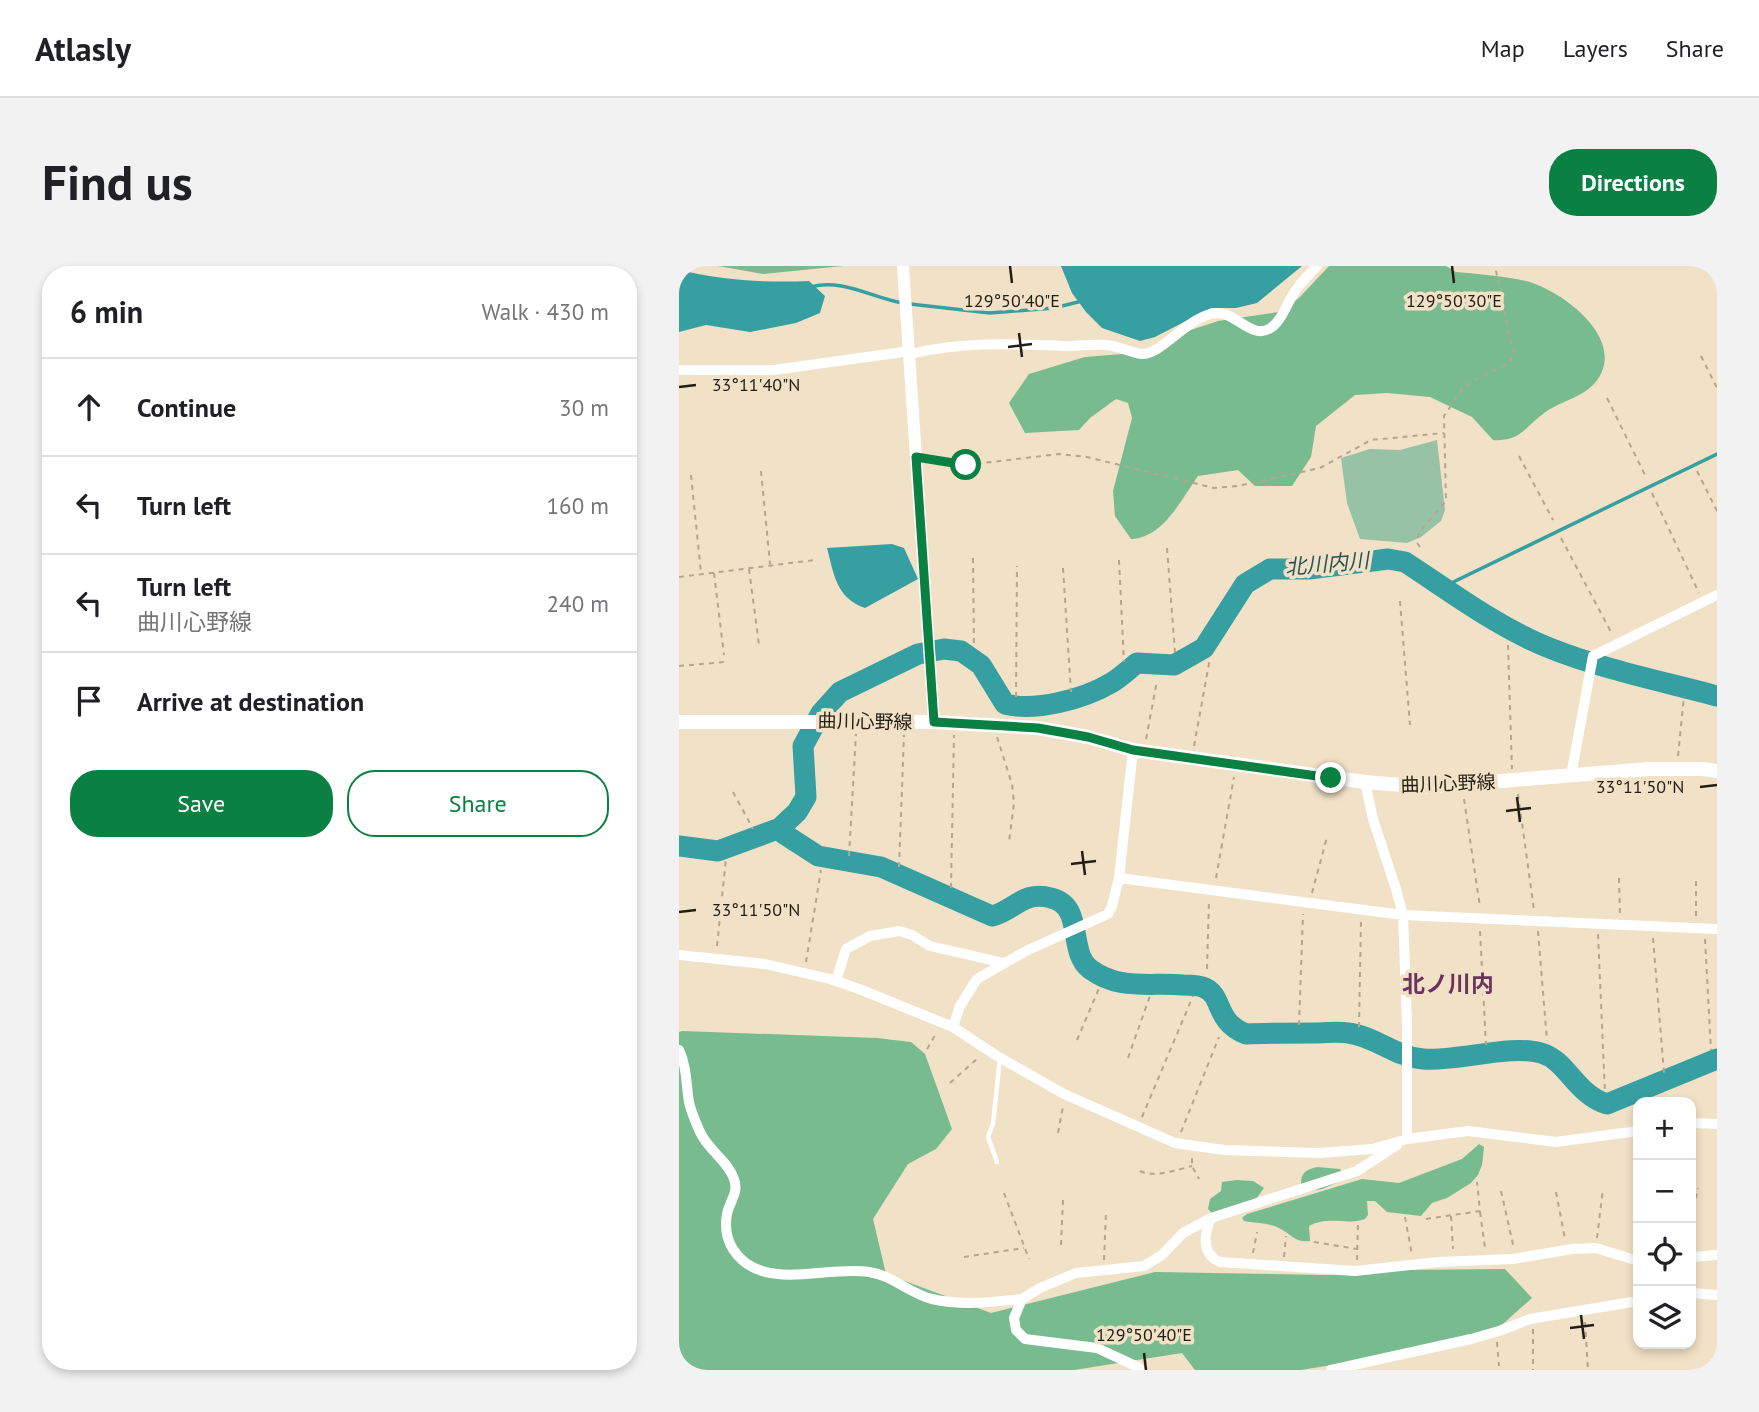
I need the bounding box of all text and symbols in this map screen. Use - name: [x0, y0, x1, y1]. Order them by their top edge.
- text: Atlasly: [35, 27, 131, 70]
- text: Map: [1481, 33, 1525, 64]
- text: Layers: [1563, 33, 1628, 64]
- text: Share: [1666, 33, 1724, 64]
- button: Directions: [1549, 149, 1717, 216]
- text: Find us: [42, 150, 193, 214]
- text: 129°50'40"E: [964, 289, 1060, 312]
- text: 129°50'30"E: [1406, 289, 1502, 312]
- text: 6 min: [70, 292, 143, 331]
- text: Walk · 430 m: [482, 297, 609, 326]
- text: 33°11'40"N: [712, 373, 800, 396]
- icon: ahead: [70, 388, 108, 426]
- text: Continue: [137, 391, 236, 424]
- text: 30 m: [559, 393, 609, 422]
- route start: [950, 449, 981, 480]
- icon: left: [70, 486, 108, 524]
- text: Turn left: [137, 489, 231, 522]
- text: 160 m: [547, 491, 609, 520]
- water label: 北川内川: [1284, 546, 1372, 581]
- text: Turn left: [137, 570, 231, 603]
- icon: left: [70, 584, 108, 622]
- text: 240 m: [547, 589, 609, 618]
- text: 曲川心野線: [137, 607, 252, 636]
- icon: arrive: [70, 682, 108, 720]
- text: Arrive at destination: [137, 685, 364, 718]
- street label: 曲川心野線: [817, 708, 913, 734]
- route end: [1315, 762, 1346, 793]
- street label: 曲川心野線: [1400, 769, 1496, 797]
- button: Save: [70, 770, 333, 837]
- button: Share: [347, 770, 609, 837]
- text: 33°11'50"N: [1596, 775, 1684, 798]
- text: 33°11'50"N: [712, 898, 800, 921]
- district label: 北ノ川内: [1402, 969, 1494, 998]
- map controls: [1633, 1097, 1696, 1349]
- button: +: [1633, 1097, 1696, 1160]
- button: −: [1633, 1160, 1696, 1223]
- button: locate: [1633, 1223, 1696, 1286]
- button: layers: [1633, 1286, 1696, 1349]
- text: 129°50'40"E: [1096, 1323, 1192, 1346]

